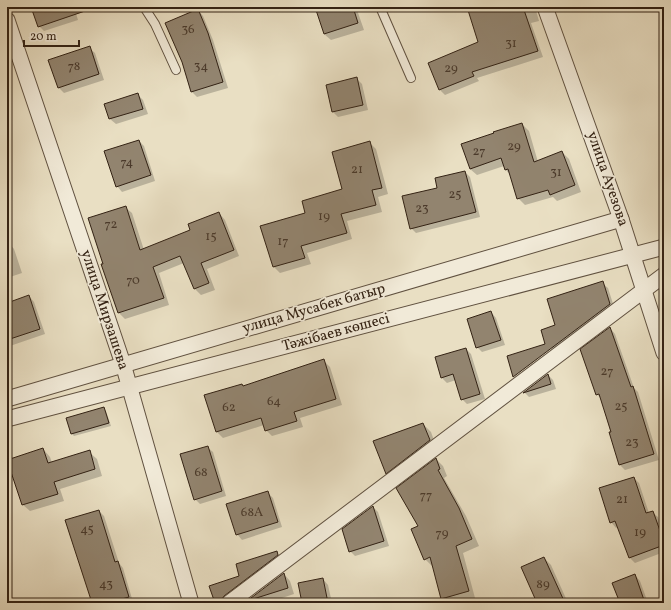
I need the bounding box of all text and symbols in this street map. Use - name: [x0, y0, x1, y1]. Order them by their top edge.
- house number: 36: [181, 21, 195, 39]
- scale bar: [24, 22, 79, 48]
- text: 20 m: [30, 29, 57, 45]
- house number: 31: [505, 35, 517, 53]
- house number: 78: [68, 58, 80, 76]
- house number: 34: [194, 58, 208, 76]
- house number: 29: [444, 60, 458, 78]
- street label: улица Ауезова: [581, 129, 633, 229]
- house number: 29: [507, 138, 521, 156]
- house number: 27: [473, 143, 485, 161]
- house number: 74: [121, 154, 134, 172]
- house number: 21: [351, 161, 363, 179]
- house number: 31: [550, 164, 562, 182]
- house number: 25: [448, 186, 462, 204]
- house number: 23: [415, 200, 429, 218]
- house number: 19: [318, 208, 330, 226]
- house number: 72: [104, 216, 118, 234]
- house number: 15: [205, 228, 217, 246]
- house number: 17: [277, 233, 289, 251]
- street label: улица Мирзашева: [75, 247, 133, 373]
- house number: 70: [126, 272, 140, 290]
- street label: улица Мусабек батыр: [240, 279, 388, 339]
- street label: Тәжібаев көшесі: [280, 309, 392, 357]
- house number: 27: [601, 363, 613, 381]
- house number: 64: [267, 393, 281, 411]
- house number: 25: [614, 398, 628, 416]
- house number: 62: [222, 399, 236, 417]
- house number: 23: [625, 434, 639, 452]
- house number: 68: [194, 464, 208, 482]
- house number: 77: [420, 487, 432, 505]
- house number: 21: [616, 491, 628, 509]
- house number: 68А: [241, 504, 263, 522]
- house number: 45: [80, 521, 94, 539]
- house number: 19: [634, 524, 646, 542]
- house number: 79: [436, 525, 449, 543]
- house number: 43: [99, 576, 113, 594]
- house number: 89: [536, 576, 550, 594]

